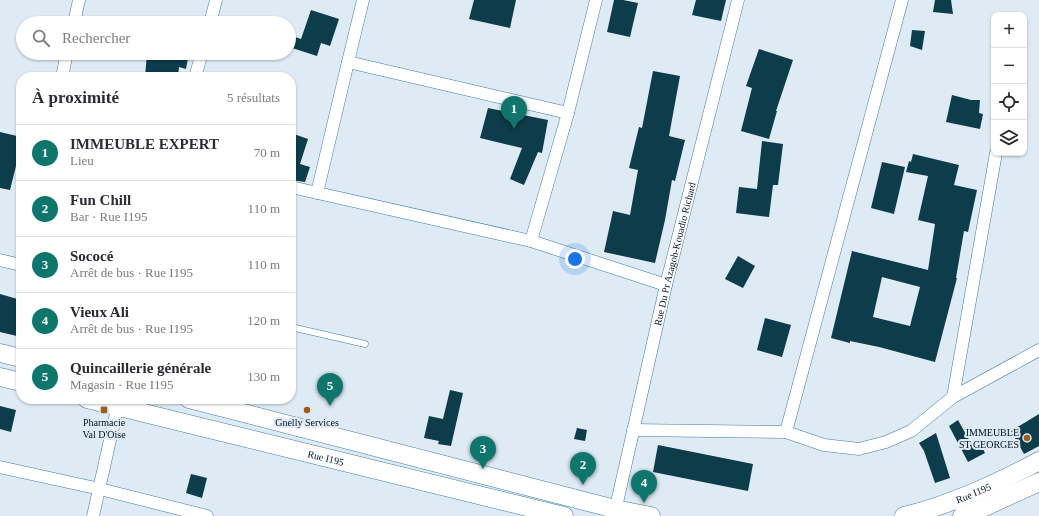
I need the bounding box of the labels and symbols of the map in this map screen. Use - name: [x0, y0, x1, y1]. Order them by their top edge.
- pin: 1: [501, 96, 527, 129]
- street label: Rue Du Pr Azagoh-Kouadio Richard: [652, 181, 698, 327]
- your location: [565, 249, 585, 269]
- pin: 5: [317, 373, 343, 406]
- marker: Pharmacie Val D'Oise: [99, 405, 109, 415]
- marker: Gnelly Services: [302, 405, 312, 415]
- place label: Pharmacie Val D'Oise: [82, 417, 126, 440]
- place label: Gnelly Services: [275, 417, 339, 428]
- place label: IMMEUBLE ST GEORGES: [959, 427, 1019, 450]
- marker: IMMEUBLE ST GEORGES: [1022, 433, 1032, 443]
- pin: 3: [470, 436, 496, 469]
- street label: Rue I195: [307, 448, 345, 468]
- pin: 2: [570, 452, 596, 485]
- pin: 4: [631, 470, 657, 503]
- street label: Rue I195: [954, 481, 993, 505]

